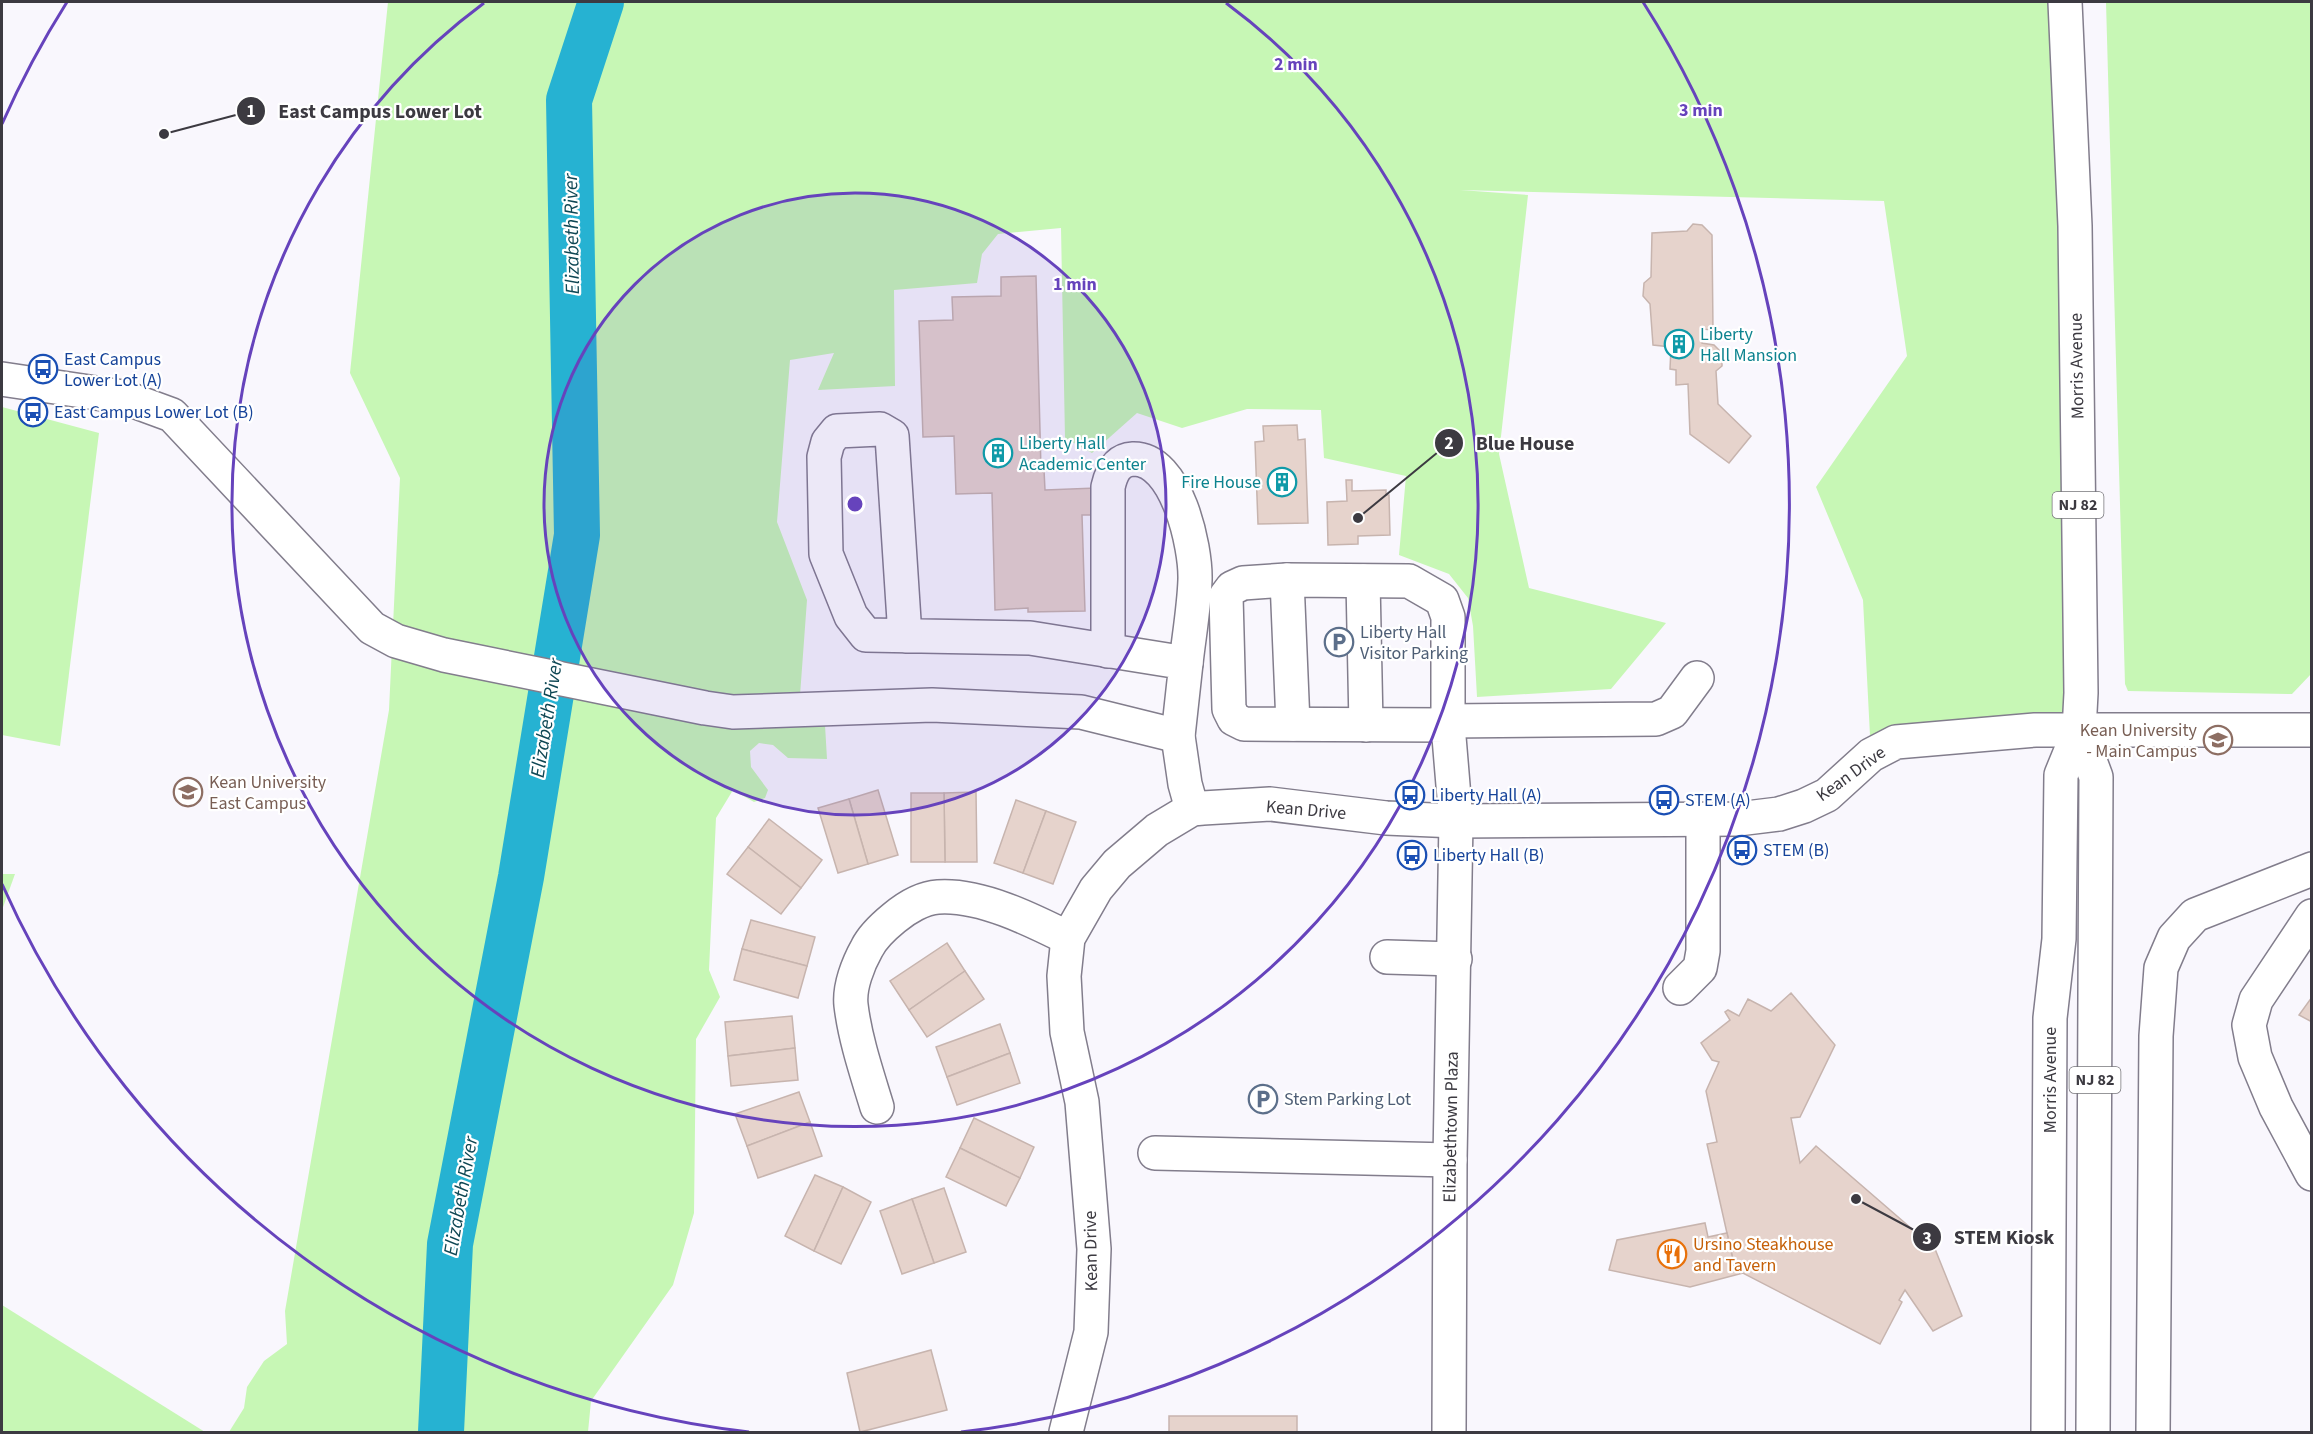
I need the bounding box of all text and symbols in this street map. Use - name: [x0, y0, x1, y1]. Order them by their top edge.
- text: 2 min: [1274, 52, 1318, 77]
- callout: East Campus Lower Lot: [236, 92, 494, 130]
- text: East Campus Lower Lot: [278, 98, 482, 126]
- text: 3 min: [1679, 98, 1723, 123]
- text: 1: [246, 99, 256, 124]
- water label: Elizabeth River: [557, 172, 587, 295]
- text: 1 min: [1053, 272, 1097, 297]
- street label: Morris Avenue: [2064, 313, 2090, 419]
- place label: Liberty Hall Mansion: [1700, 322, 1797, 368]
- building icon: Liberty Hall Mansion: [1663, 328, 1695, 360]
- place label: East Campus Lower Lot (A): [64, 347, 162, 393]
- bus stop icon: East Campus Lower Lot (A): [27, 353, 59, 385]
- bus stop icon: East Campus Lower Lot (B): [17, 396, 49, 428]
- place label: East Campus Lower Lot (B): [54, 400, 254, 425]
- callout: Blue House: [1434, 424, 1587, 462]
- text: Blue House: [1476, 430, 1574, 458]
- place label: Liberty Hall Academic Center: [1019, 431, 1147, 477]
- text: 2: [1444, 431, 1454, 456]
- building icon: Liberty Hall Academic Center: [982, 437, 1014, 469]
- building icon: Fire House: [1266, 466, 1298, 498]
- place label: Fire House: [1181, 470, 1261, 495]
- road number: NJ 82: [2052, 492, 2104, 518]
- centre of rings: [845, 494, 865, 514]
- place label: Liberty Hall Visitor Parking: [1360, 620, 1468, 666]
- parking icon: Liberty Hall Visitor Parking: [1323, 626, 1355, 658]
- water label: Elizabeth River: [524, 655, 570, 780]
- place label: Kean University - Main Campus: [2080, 718, 2198, 764]
- school or university icon: Kean University - Main Campus: [2202, 724, 2234, 756]
- street label: Kean Drive: [1811, 740, 1891, 808]
- place label: Kean University East Campus: [209, 770, 327, 816]
- school or university icon: Kean University East Campus: [172, 776, 204, 808]
- bus stop icon: Liberty Hall (A): [1394, 779, 1426, 811]
- place label: Liberty Hall (A): [1431, 783, 1542, 808]
- bus stop icon: STEM (A): [1648, 784, 1680, 816]
- place label: STEM (A): [1685, 788, 1751, 813]
- street label: Kean Drive: [1265, 794, 1347, 826]
- bus stop icon: STEM (B): [1726, 834, 1758, 866]
- place label: STEM (B): [1763, 838, 1830, 863]
- bus stop icon: Liberty Hall (B): [1396, 839, 1428, 871]
- place label: Liberty Hall (B): [1433, 843, 1544, 868]
- street label: Morris Avenue: [2038, 1027, 2063, 1133]
- street label: Elizabethtown Plaza: [1437, 1051, 1465, 1203]
- road number: NJ 82: [2070, 1067, 2120, 1093]
- parking icon: Stem Parking Lot: [1247, 1083, 1279, 1115]
- place label: Stem Parking Lot: [1284, 1087, 1411, 1112]
- water label: Elizabeth River: [437, 1133, 485, 1258]
- street label: Kean Drive: [1078, 1210, 1104, 1291]
- callout: STEM Kiosk: [1912, 1218, 2066, 1256]
- text: STEM Kiosk: [1954, 1224, 2054, 1252]
- text: 3: [1922, 1226, 1932, 1251]
- place label: Ursino Steakhouse and Tavern: [1693, 1232, 1834, 1278]
- restaurant icon: Ursino Steakhouse and Tavern: [1656, 1238, 1688, 1270]

